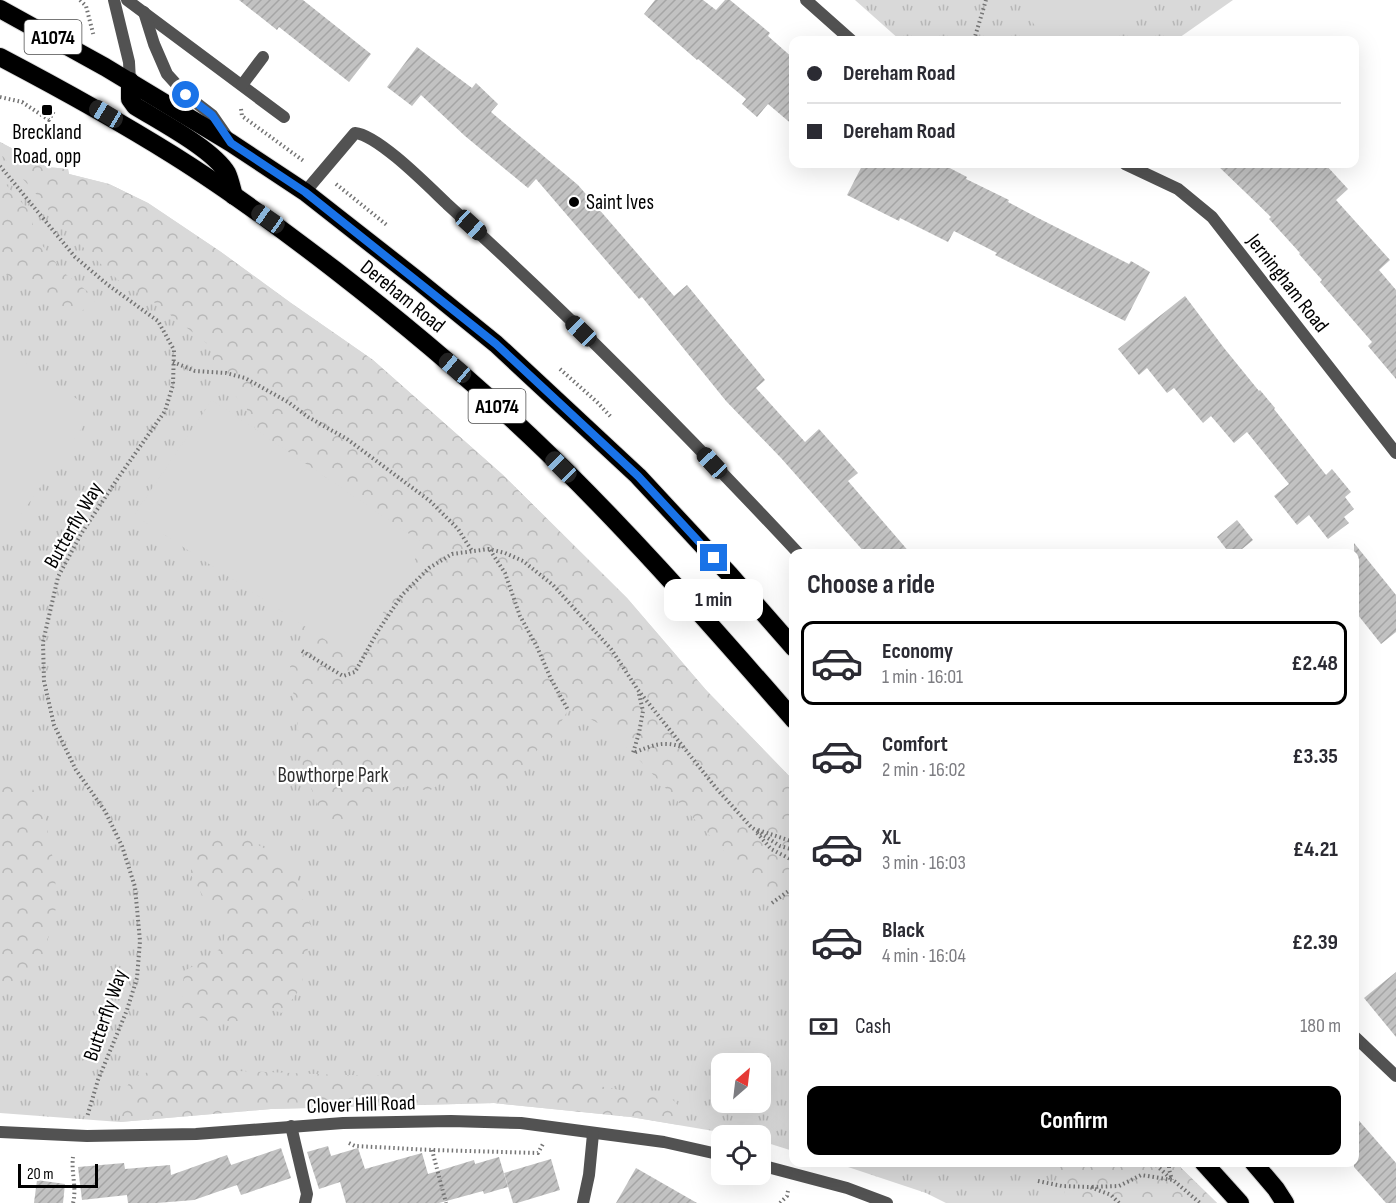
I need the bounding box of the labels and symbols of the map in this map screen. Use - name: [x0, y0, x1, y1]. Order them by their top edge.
- road number: A1074: [25, 20, 82, 54]
- route start: [172, 81, 199, 108]
- car: [86, 97, 126, 131]
- marker: Breckland Road, opp: [40, 103, 54, 117]
- place label: Breckland Road, opp: [12, 120, 82, 169]
- place label: Saint Ives: [586, 190, 654, 215]
- marker: Saint Ives: [567, 195, 581, 209]
- car: [248, 201, 288, 237]
- car: [452, 206, 490, 244]
- street label: Jerningham Road: [1241, 228, 1334, 337]
- street label: Dereham Road: [355, 255, 450, 338]
- car: [562, 312, 600, 350]
- car: [435, 350, 475, 386]
- road number: A1074: [468, 389, 526, 423]
- car: [693, 444, 731, 482]
- car: [542, 448, 580, 486]
- street label: Butterfly Way: [39, 478, 108, 573]
- route end: [700, 544, 727, 571]
- callout: 1 min: [664, 579, 764, 621]
- park label: Bowthorpe Park: [277, 763, 389, 788]
- street label: Butterfly Way: [78, 966, 133, 1064]
- north arrow: [711, 1053, 771, 1113]
- street label: Clover Hill Road: [306, 1090, 416, 1119]
- scale bar: [18, 1161, 98, 1188]

